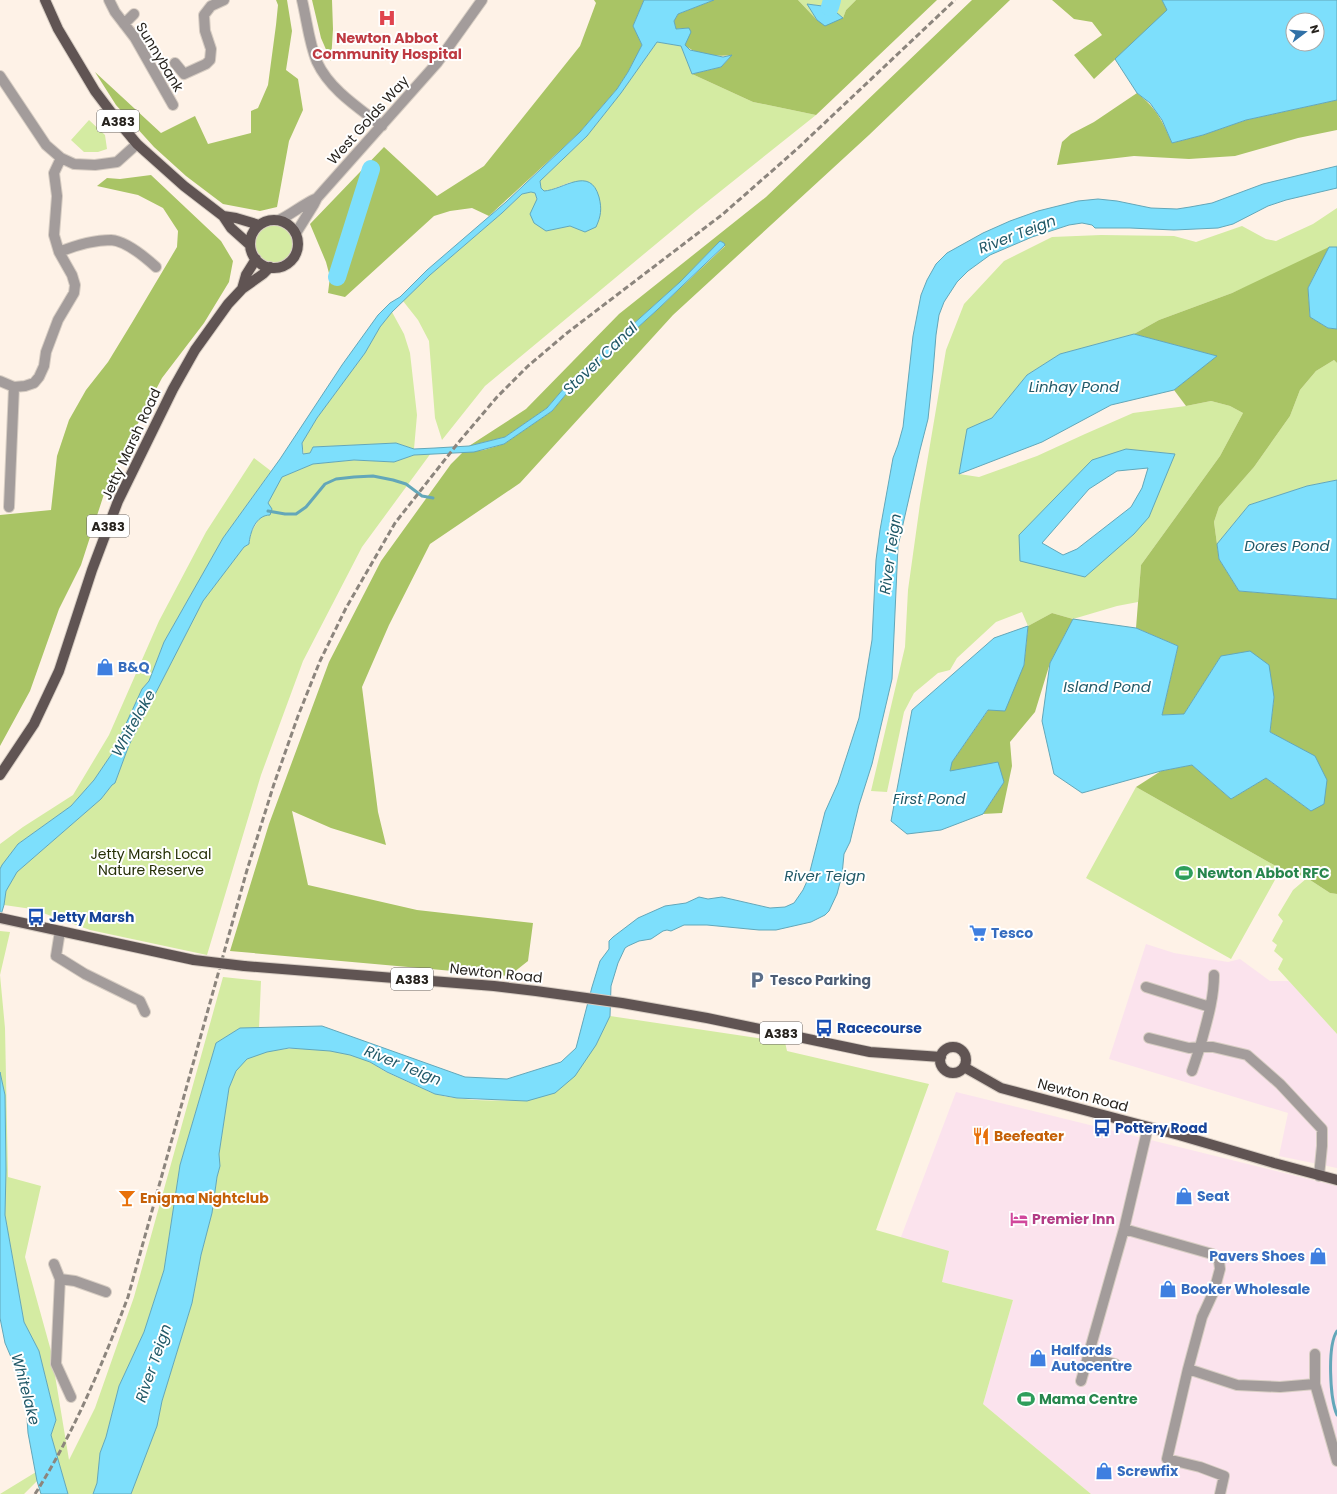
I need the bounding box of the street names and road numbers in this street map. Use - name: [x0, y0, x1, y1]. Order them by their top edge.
- street label: Sunnybank: [131, 18, 189, 96]
- street label: West Golds Way: [323, 71, 413, 169]
- road number: A383: [97, 110, 139, 132]
- street label: Jetty Marsh Road: [96, 385, 166, 503]
- road number: A383: [87, 515, 129, 537]
- street label: Newton Road: [449, 958, 543, 988]
- road number: A383: [391, 968, 433, 990]
- road number: A383: [760, 1022, 802, 1044]
- street label: Newton Road: [1035, 1073, 1131, 1117]

